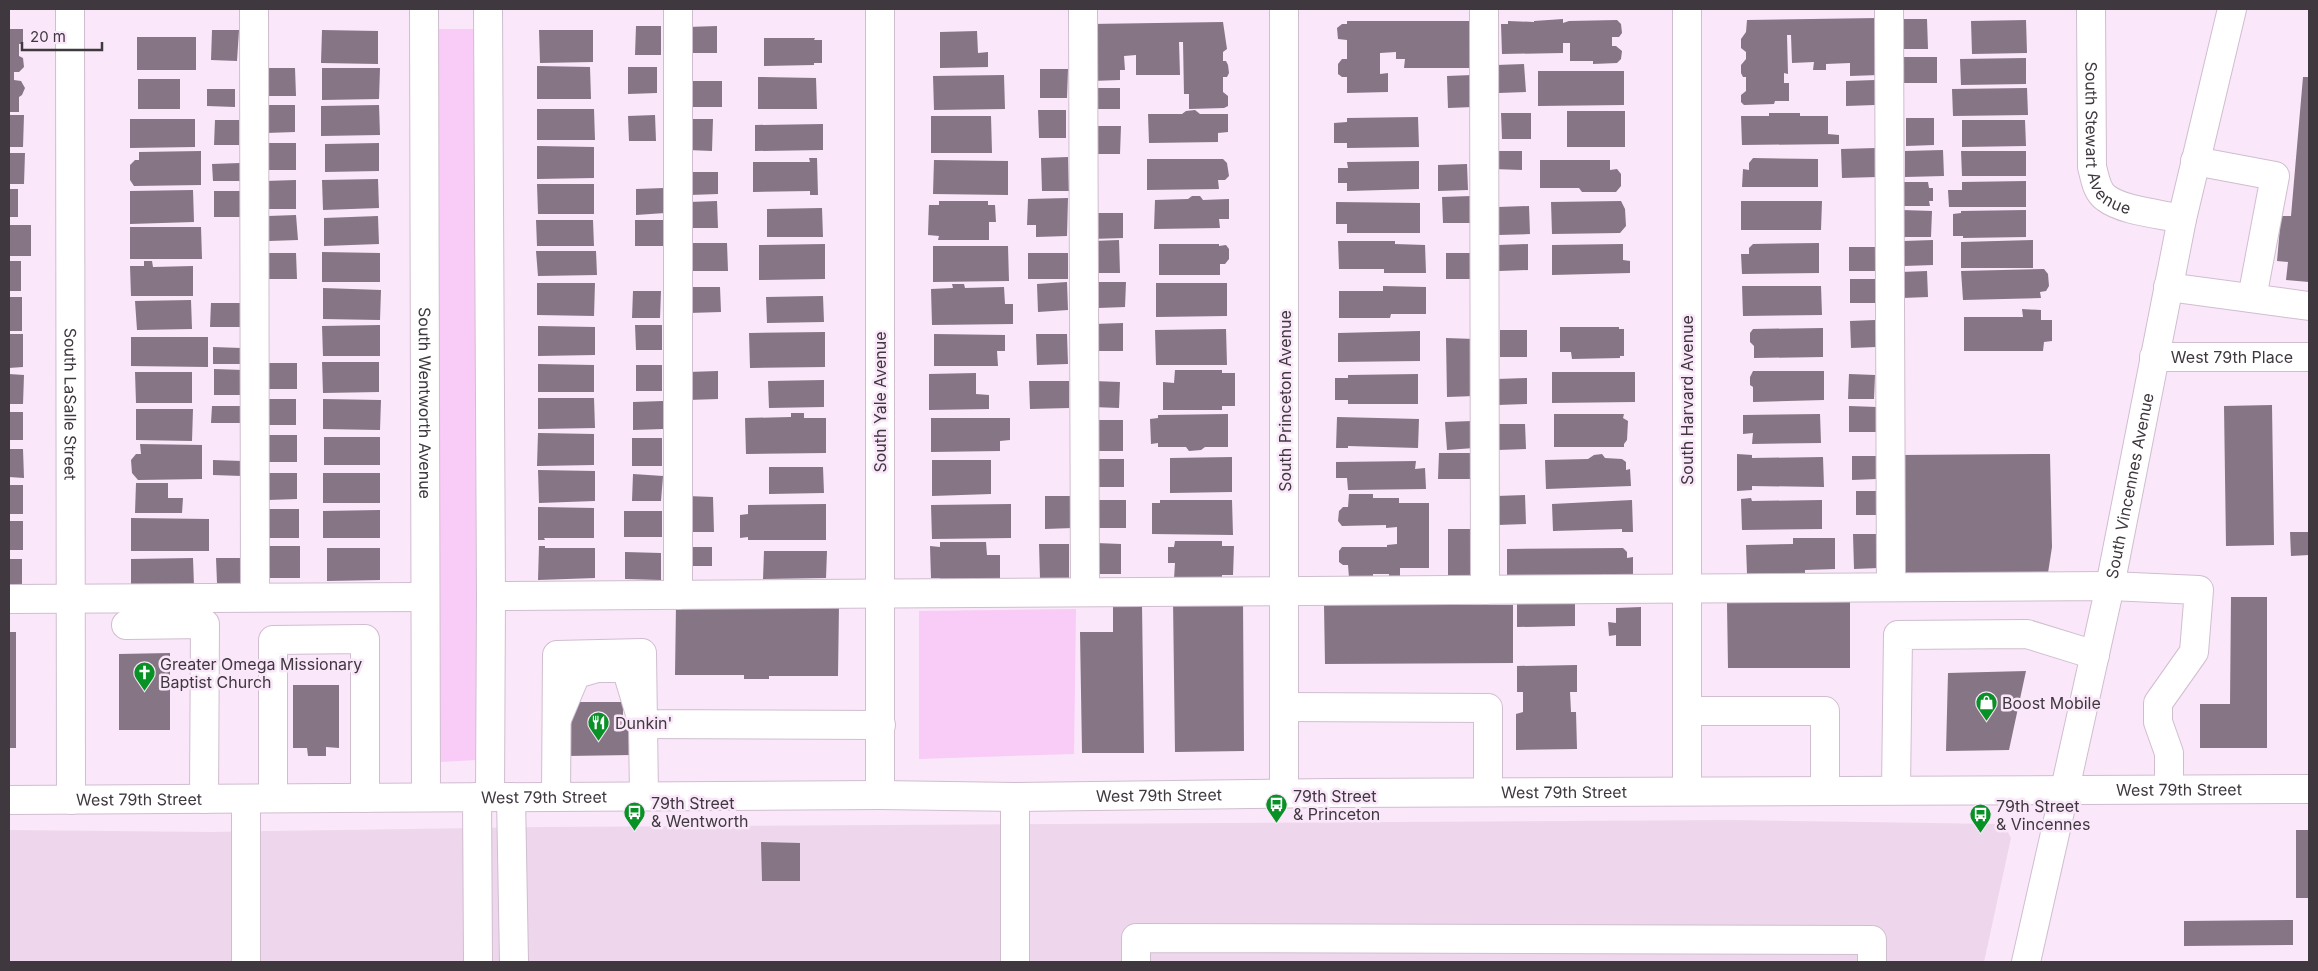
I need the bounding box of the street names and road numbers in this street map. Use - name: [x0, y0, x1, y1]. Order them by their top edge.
- street label: South Stewart Avenue: [2081, 61, 2133, 218]
- street label: South Wentworth Avenue: [415, 307, 435, 499]
- street label: South Princeton Avenue: [1275, 310, 1295, 492]
- street label: South Harvard Avenue: [1677, 315, 1697, 485]
- street label: South LaSalle Street: [60, 328, 81, 480]
- street label: South Yale Avenue: [870, 331, 890, 473]
- street label: West 79th Place: [2171, 347, 2293, 367]
- street label: South Vincennes Avenue: [2102, 391, 2158, 580]
- street label: West 79th Street: [2116, 779, 2242, 800]
- street label: West 79th Street: [1501, 782, 1627, 802]
- street label: West 79th Street: [1096, 784, 1222, 806]
- street label: West 79th Street: [481, 787, 607, 807]
- street label: West 79th Street: [76, 789, 202, 810]

